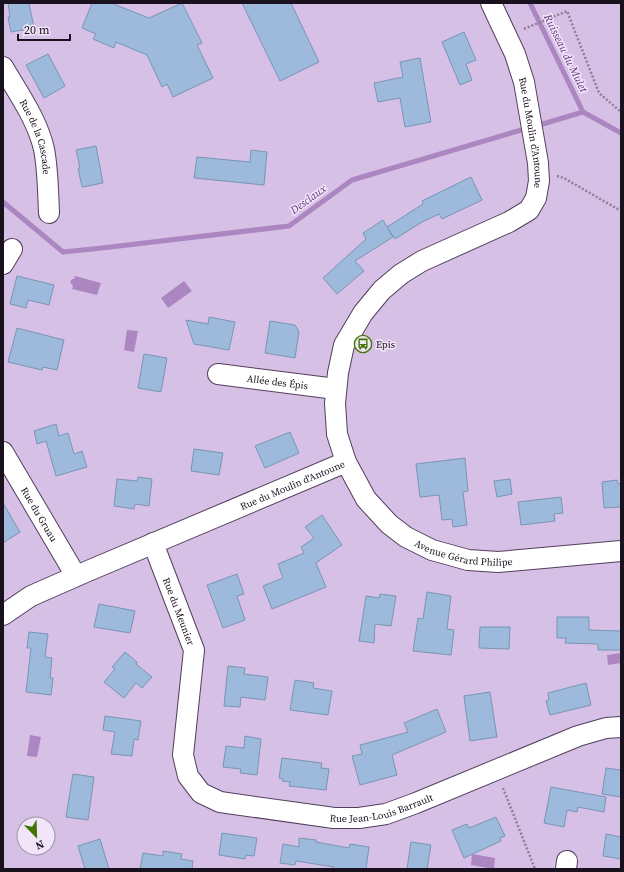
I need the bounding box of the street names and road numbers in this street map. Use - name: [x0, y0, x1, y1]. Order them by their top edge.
- street label: Rue du Moulin d'Antoune: [516, 75, 545, 189]
- street label: Rue de la Cascade: [17, 97, 53, 175]
- street label: Allée des Épis: [246, 372, 309, 392]
- street label: Rue du Moulin d'Antoune: [238, 457, 347, 513]
- street label: Rue du Gruau: [18, 485, 60, 544]
- street label: Avenue Gérard Philipe: [413, 536, 513, 569]
- street label: Rue du Meunier: [160, 576, 198, 648]
- street label: Rue Jean-Louis Barrault: [329, 790, 436, 825]

